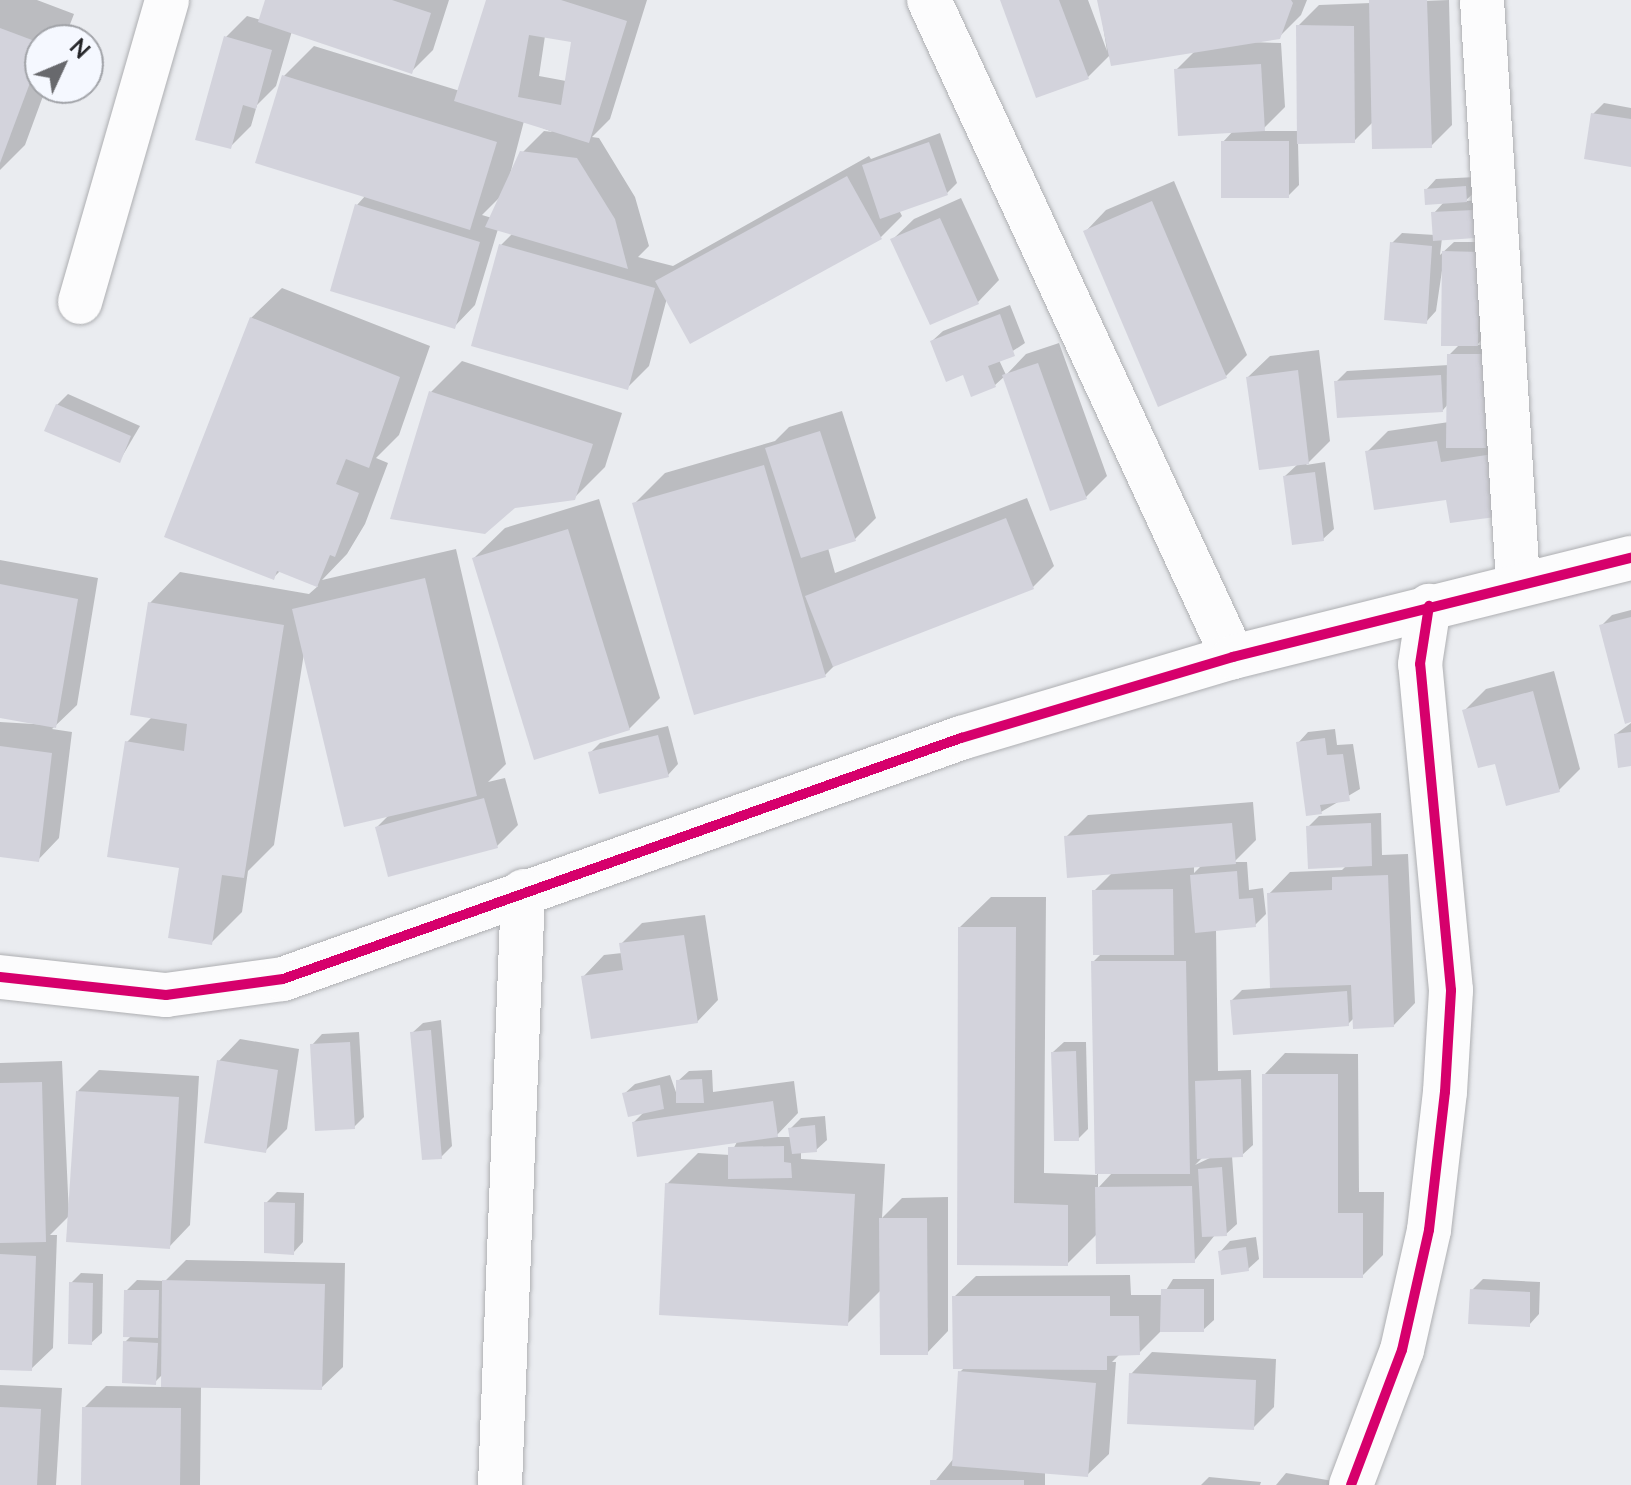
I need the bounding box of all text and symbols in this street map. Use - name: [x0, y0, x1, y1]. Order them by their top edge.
- north arrow: [24, 24, 104, 104]
- text: N: [65, 33, 96, 64]

